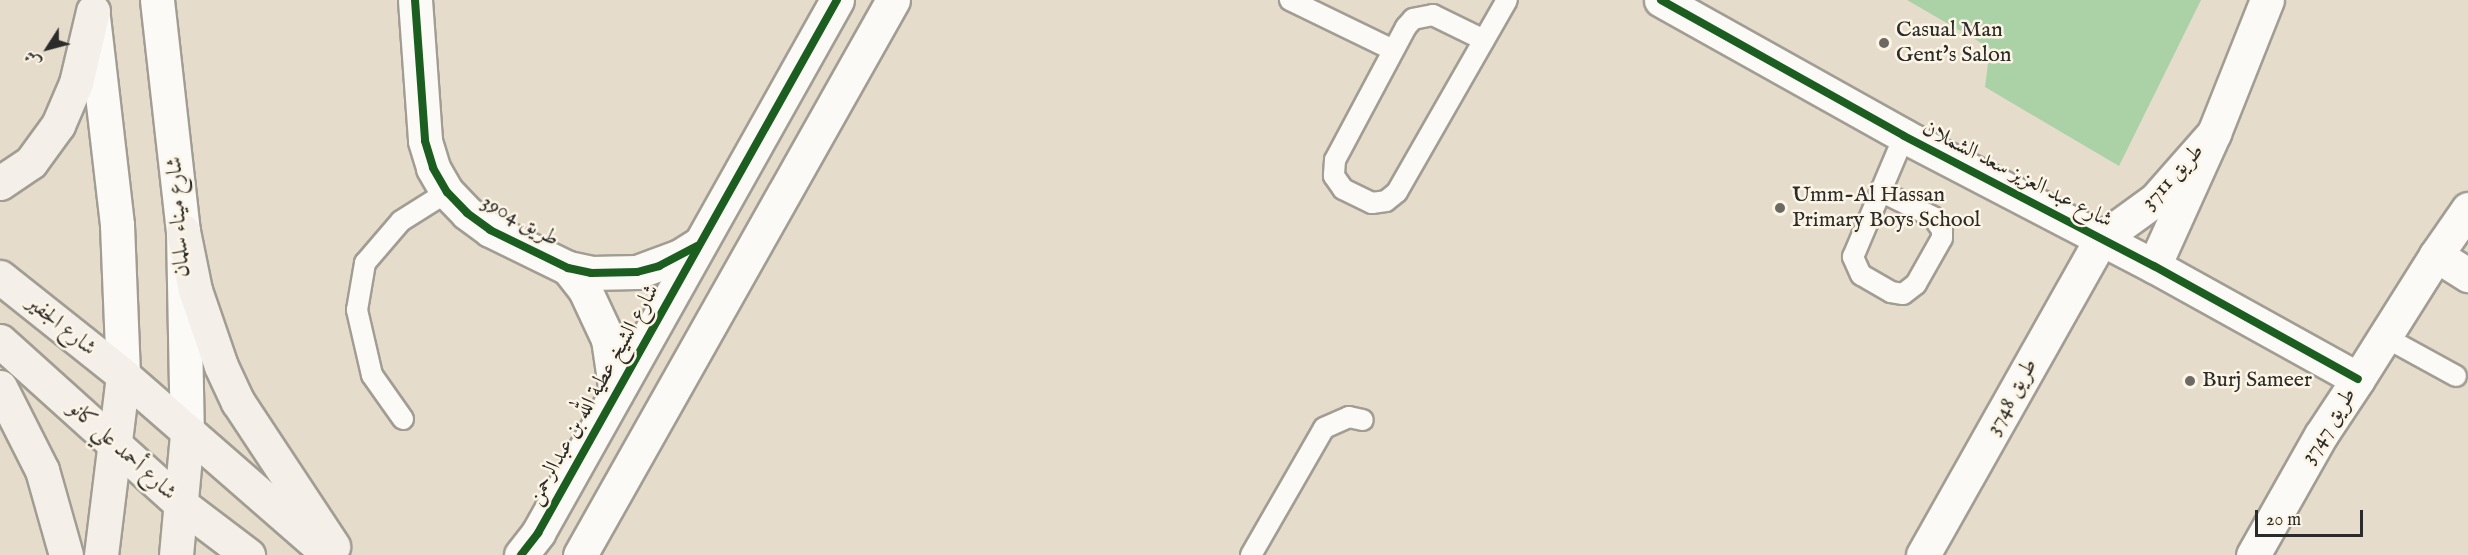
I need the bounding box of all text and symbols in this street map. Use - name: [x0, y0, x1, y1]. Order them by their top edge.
- place label: Casual Man Gent's Salon: [1896, 17, 2011, 68]
- north arrow: [18, 18, 78, 78]
- marker: Casual Man Gent's Salon: [1877, 36, 1891, 50]
- text: ش: [21, 46, 46, 71]
- street label: شارع عبد العزيز سعد الشملان: [1917, 116, 2117, 234]
- street label: طريق 3711: [2136, 139, 2210, 215]
- street label: شارع ميناء سلمان: [162, 156, 196, 278]
- place label: Umm-Al Hassan Primary Boys School: [1792, 182, 1981, 234]
- street label: طريق 3904: [477, 189, 563, 253]
- marker: Umm-Al Hassan Primary Boys School: [1773, 201, 1787, 215]
- street label: شارع الشيخ عطية الله بن عبدالرحمن: [522, 280, 666, 510]
- street label: شارع الجفير: [21, 290, 101, 362]
- street label: طريق 3748: [1980, 354, 2044, 440]
- place label: Burj Sameer: [2202, 368, 2312, 394]
- marker: Burj Sameer: [2183, 374, 2197, 388]
- street label: طريق 3747: [2296, 383, 2362, 469]
- street label: شارع أحمد علي كانو: [63, 396, 181, 506]
- scale bar: [2258, 498, 2366, 536]
- text: 20 m: [2266, 509, 2301, 532]

